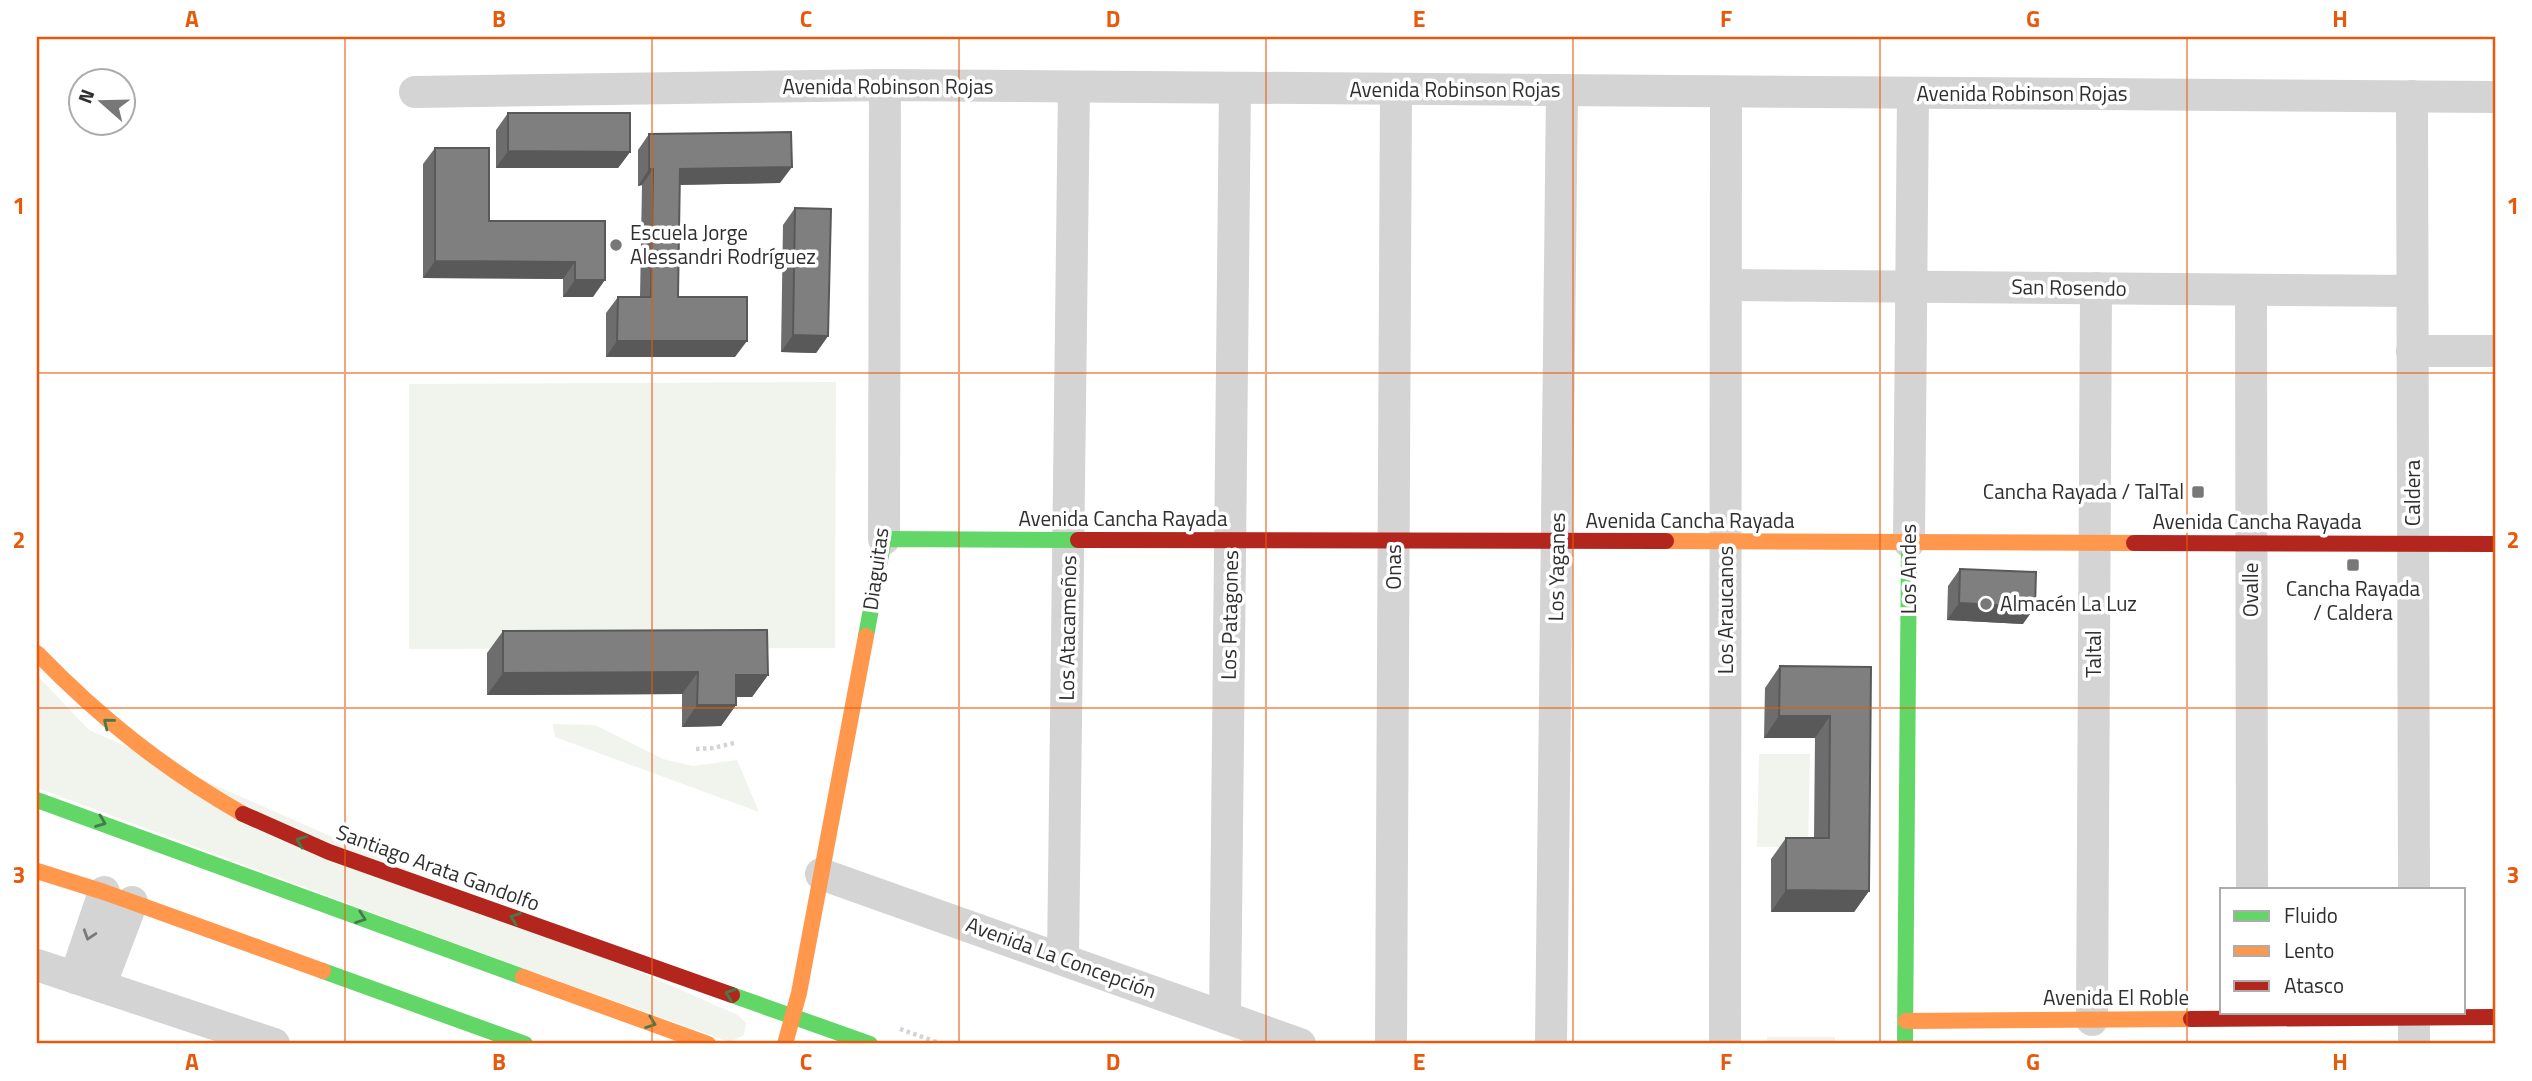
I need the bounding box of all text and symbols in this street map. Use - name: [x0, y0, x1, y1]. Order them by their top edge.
- text: A: [185, 1, 199, 36]
- text: B: [492, 1, 506, 36]
- text: C: [800, 1, 812, 36]
- text: D: [1106, 1, 1120, 36]
- text: E: [1413, 1, 1425, 36]
- text: F: [1720, 1, 1732, 36]
- text: G: [2026, 1, 2040, 36]
- text: H: [2332, 1, 2348, 36]
- north arrow: [66, 66, 136, 136]
- street label: Avenida Robinson Rojas: [782, 70, 994, 102]
- street label: Avenida Robinson Rojas: [1349, 73, 1561, 105]
- street label: Avenida Robinson Rojas: [1916, 77, 2128, 109]
- text: N: [70, 85, 101, 107]
- text: 1: [13, 188, 25, 223]
- text: 1: [2507, 188, 2519, 223]
- place label: Escuela Jorge Alessandri Rodríguez: [630, 216, 816, 272]
- marker: Escuela Jorge Alessandri Rodríguez: [608, 237, 624, 253]
- street label: San Rosendo: [2011, 270, 2127, 304]
- street label: Caldera: [2396, 459, 2428, 526]
- place label: Cancha Rayada / TalTal: [1983, 475, 2184, 507]
- marker: Cancha Rayada / TalTal: [2190, 484, 2206, 500]
- street label: Avenida Cancha Rayada: [1018, 502, 1228, 534]
- street label: Avenida Cancha Rayada: [1585, 504, 1795, 536]
- street label: Avenida Cancha Rayada: [2152, 505, 2362, 537]
- street label: Los Yaganes: [1539, 512, 1573, 622]
- text: 2: [13, 522, 25, 557]
- text: 2: [2507, 522, 2519, 557]
- street label: Los Andes: [1892, 524, 1924, 614]
- street label: Diaguitas: [853, 526, 897, 612]
- street label: Onas: [1377, 544, 1409, 590]
- street label: Los Araucanos: [1709, 546, 1741, 674]
- street label: Los Patagones: [1212, 550, 1246, 680]
- street label: Los Atacameños: [1050, 555, 1084, 701]
- marker: Cancha Rayada / Caldera: [2345, 557, 2361, 573]
- street label: Ovalle: [2234, 563, 2266, 617]
- place label: Cancha Rayada / Caldera: [2286, 572, 2421, 628]
- place label: Almacén La Luz: [2000, 587, 2137, 619]
- marker: Almacén La Luz: [1978, 596, 1994, 612]
- street label: Taltal: [2077, 630, 2109, 678]
- one-way arrow: [104, 718, 116, 731]
- one-way arrow: [95, 814, 107, 828]
- street label: Santiago Arata Gandolfo: [332, 815, 545, 919]
- one-way arrow: [296, 836, 308, 850]
- text: 3: [13, 857, 25, 892]
- text: 3: [2507, 857, 2519, 892]
- legend: [2220, 888, 2466, 1014]
- text: Fluido: [2284, 899, 2338, 931]
- street label: Avenida La Concepción: [962, 908, 1161, 1006]
- one-way arrow: [354, 910, 366, 924]
- one-way arrow: [510, 912, 522, 926]
- one-way arrow: [83, 929, 98, 941]
- text: Lento: [2284, 934, 2334, 966]
- text: Atasco: [2284, 969, 2344, 1001]
- street label: Avenida El Roble: [2043, 981, 2189, 1013]
- one-way arrow: [724, 988, 736, 1002]
- one-way arrow: [644, 1015, 656, 1029]
- text: A: [185, 1044, 199, 1079]
- text: B: [492, 1044, 506, 1079]
- text: C: [800, 1044, 812, 1079]
- text: D: [1106, 1044, 1120, 1079]
- text: E: [1413, 1044, 1425, 1079]
- text: F: [1720, 1044, 1732, 1079]
- text: G: [2026, 1044, 2040, 1079]
- text: H: [2332, 1044, 2348, 1079]

